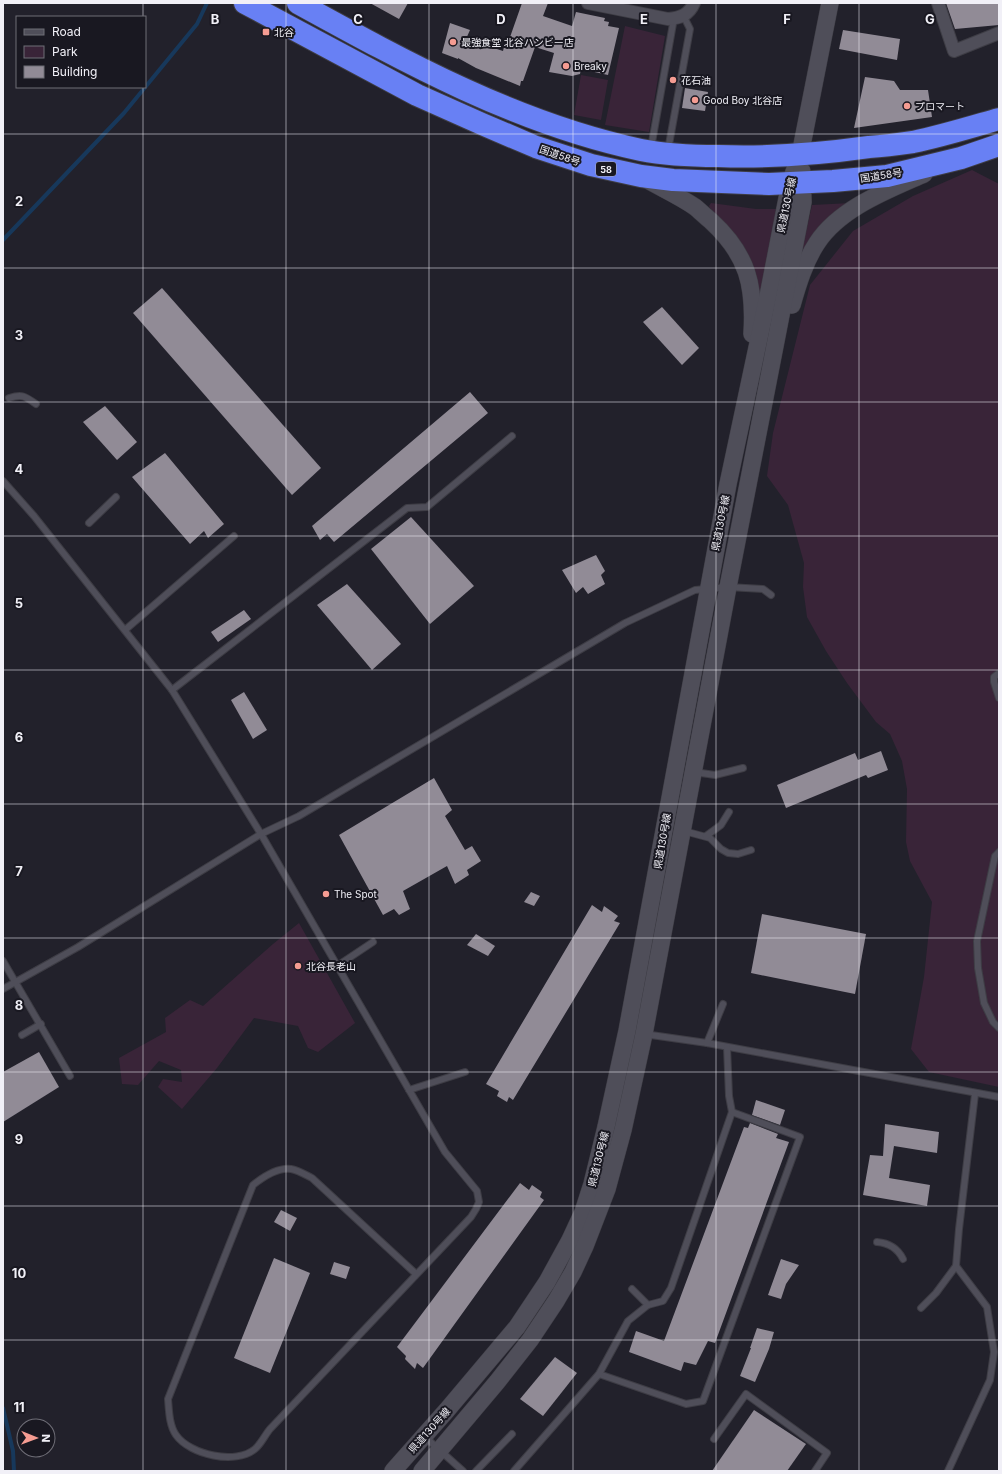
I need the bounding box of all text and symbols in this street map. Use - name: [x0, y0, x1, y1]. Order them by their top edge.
- text: B: [211, 11, 220, 27]
- text: C: [353, 11, 363, 27]
- text: D: [496, 11, 506, 27]
- text: E: [640, 11, 648, 27]
- text: F: [783, 11, 791, 27]
- text: G: [925, 11, 935, 27]
- legend: [16, 16, 146, 88]
- text: Road: [52, 24, 81, 39]
- place label: 北谷: [274, 26, 294, 38]
- marker: 北谷: [261, 27, 271, 37]
- place label: 最強食堂 北谷ハンビー店: [461, 36, 574, 48]
- marker: 最強食堂 北谷ハンビー店: [448, 37, 458, 47]
- text: Park: [52, 44, 78, 59]
- place label: Breaky: [574, 60, 607, 72]
- marker: Breaky: [561, 61, 571, 71]
- text: Building: [52, 64, 97, 79]
- place label: 花石油: [681, 74, 711, 86]
- marker: 花石油: [668, 75, 678, 85]
- place label: Good Boy 北谷店: [703, 94, 782, 106]
- marker: Good Boy 北谷店: [690, 95, 700, 105]
- place label: プロマート: [915, 100, 965, 112]
- marker: プロマート: [902, 101, 912, 111]
- street label: 国道58号: [538, 142, 582, 168]
- road number: 58: [596, 162, 616, 176]
- street label: 国道58号: [859, 166, 903, 184]
- street label: 県道130号線: [774, 176, 798, 234]
- text: 2: [15, 193, 23, 209]
- text: 3: [15, 327, 23, 343]
- text: 4: [15, 461, 24, 477]
- street label: 県道130号線: [709, 494, 731, 552]
- text: 5: [15, 595, 23, 611]
- text: 6: [15, 729, 23, 745]
- street label: 県道130号線: [651, 812, 673, 870]
- text: 7: [15, 863, 23, 879]
- place label: The Spot: [334, 888, 378, 900]
- marker: The Spot: [321, 889, 331, 899]
- place label: 北谷長老山: [306, 960, 356, 972]
- marker: 北谷長老山: [293, 961, 303, 971]
- text: 8: [15, 997, 23, 1013]
- street label: 県道130号線: [585, 1130, 611, 1188]
- text: 9: [15, 1131, 23, 1147]
- text: 10: [12, 1265, 26, 1281]
- text: 11: [13, 1399, 25, 1415]
- street label: 県道130号線: [406, 1405, 452, 1455]
- north arrow: [16, 1418, 56, 1458]
- text: N: [39, 1434, 53, 1442]

